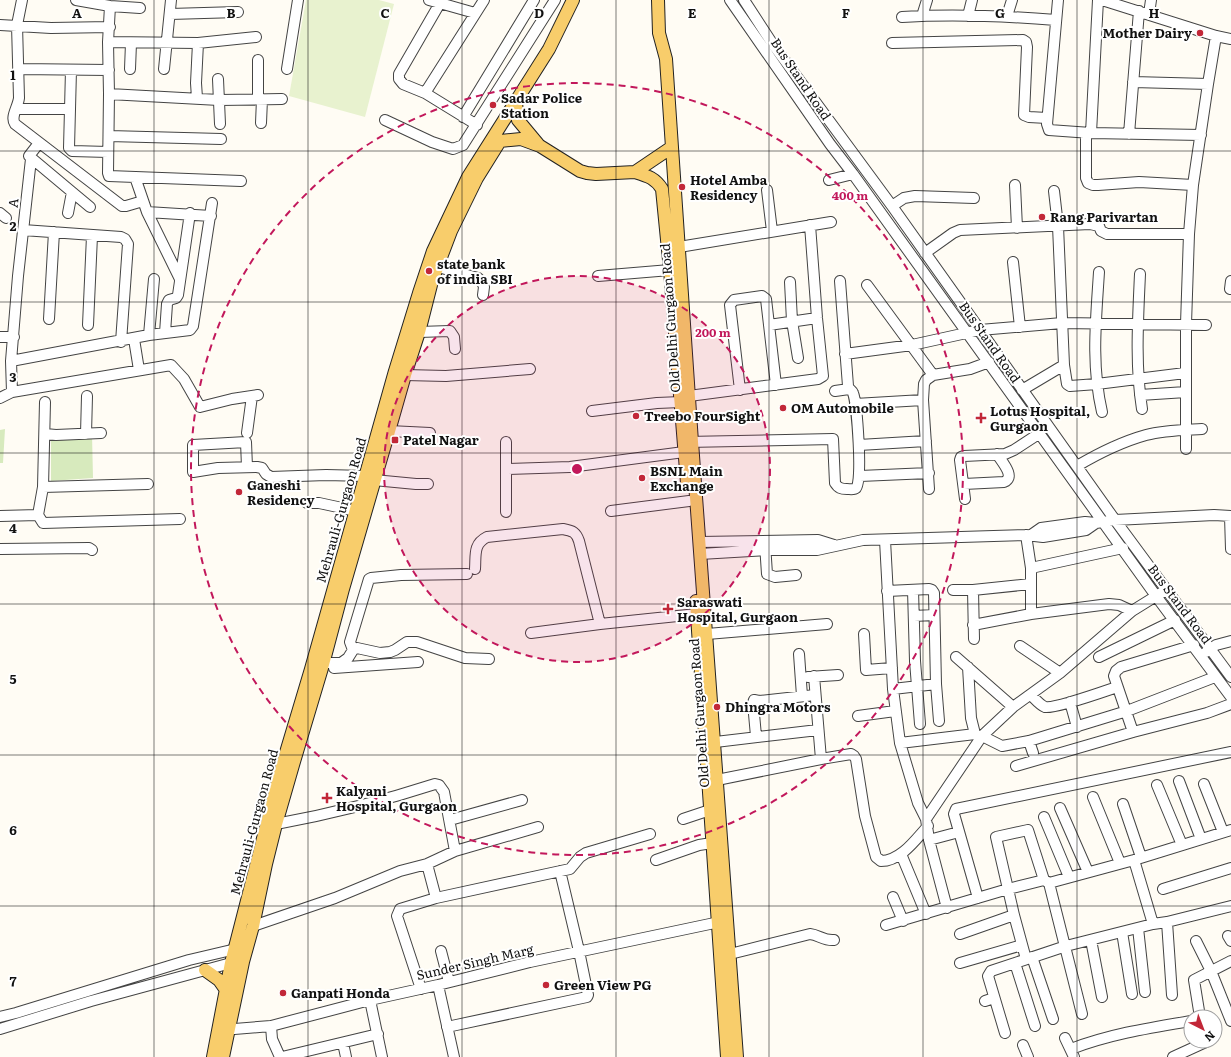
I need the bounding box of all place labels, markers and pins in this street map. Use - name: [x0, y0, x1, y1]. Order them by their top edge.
- place label: Mother Dairy: [1103, 23, 1192, 42]
- marker: Mother Dairy: [1195, 28, 1205, 38]
- place label: Sadar Police Station: [501, 88, 582, 122]
- marker: Sadar Police Station: [488, 100, 498, 110]
- place label: Hotel Amba Residency: [690, 170, 768, 204]
- marker: Hotel Amba Residency: [677, 182, 687, 192]
- place label: Rang Parivartan: [1050, 207, 1158, 226]
- marker: Rang Parivartan: [1037, 212, 1047, 222]
- place label: state bank of india SBI: [437, 254, 513, 288]
- marker: state bank of india SBI: [424, 266, 434, 276]
- place label: OM Automobile: [791, 398, 894, 417]
- place label: Lotus Hospital, Gurgaon: [990, 401, 1090, 435]
- marker: OM Automobile: [778, 403, 788, 413]
- place label: Treebo FourSight: [644, 406, 761, 425]
- marker: Treebo FourSight: [631, 411, 641, 421]
- marker: Lotus Hospital, Gurgaon: [975, 412, 987, 424]
- place label: Patel Nagar: [403, 430, 479, 449]
- marker: Patel Nagar: [390, 435, 400, 445]
- place label: BSNL Main Exchange: [650, 461, 723, 495]
- centre of rings: [570, 462, 584, 476]
- marker: BSNL Main Exchange: [637, 473, 647, 483]
- place label: Ganeshi Residency: [247, 475, 315, 509]
- marker: Ganeshi Residency: [234, 487, 244, 497]
- place label: Saraswati Hospital, Gurgaon: [677, 592, 798, 626]
- marker: Saraswati Hospital, Gurgaon: [662, 603, 674, 615]
- place label: Dhingra Motors: [725, 697, 831, 716]
- marker: Dhingra Motors: [712, 702, 722, 712]
- place label: Kalyani Hospital, Gurgaon: [336, 781, 457, 815]
- marker: Kalyani Hospital, Gurgaon: [321, 792, 333, 804]
- place label: Green View PG: [554, 975, 652, 994]
- marker: Green View PG: [541, 980, 551, 990]
- place label: Ganpati Honda: [291, 983, 390, 1002]
- marker: Ganpati Honda: [278, 988, 288, 998]

